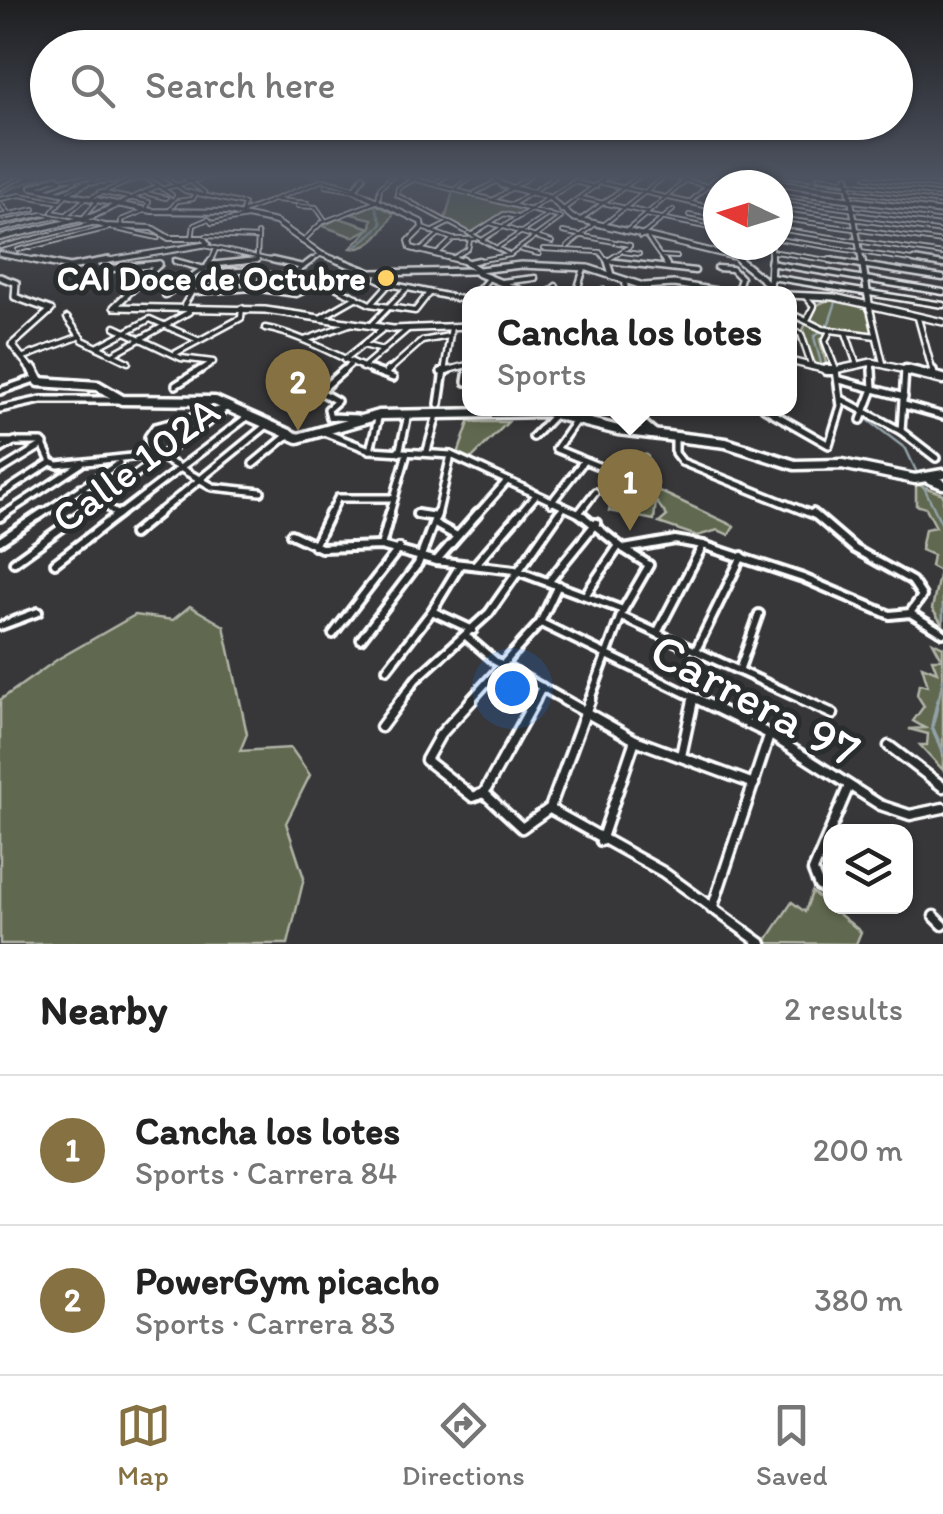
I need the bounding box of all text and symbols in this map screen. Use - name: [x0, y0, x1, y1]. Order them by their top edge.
- search box: [30, 30, 913, 140]
- icon: search: [65, 58, 120, 113]
- text: Search here: [145, 62, 336, 108]
- north arrow: [703, 170, 793, 260]
- place label: CAI Doce de Octubre: [57, 257, 366, 299]
- marker: CAI Doce de Octubre: [375, 267, 397, 289]
- popup: [462, 286, 797, 416]
- text: Cancha los lotes: [497, 309, 762, 355]
- pin: 2: [266, 348, 330, 431]
- text: Sports: [497, 355, 587, 393]
- street label: Calle 102A: [42, 385, 229, 544]
- pin: 1: [598, 448, 662, 531]
- street label: Carrera 97: [641, 619, 871, 780]
- your location: [487, 663, 538, 714]
- map controls: [823, 824, 913, 914]
- button: layers: [823, 824, 913, 914]
- text: Nearby: [40, 984, 167, 1035]
- text: 2 results: [784, 990, 903, 1028]
- text: Cancha los lotes: [135, 1108, 400, 1154]
- text: 1: [65, 1131, 80, 1169]
- text: 200 m: [813, 1131, 903, 1169]
- text: Sports · Carrera 84: [135, 1154, 397, 1192]
- text: PowerGym picacho: [135, 1258, 440, 1304]
- text: 2: [64, 1281, 81, 1319]
- text: 380 m: [814, 1281, 903, 1319]
- text: Sports · Carrera 83: [135, 1304, 395, 1342]
- tab: Map: [116, 1398, 171, 1492]
- tab: Directions: [402, 1398, 525, 1492]
- tab: Saved: [756, 1398, 827, 1492]

